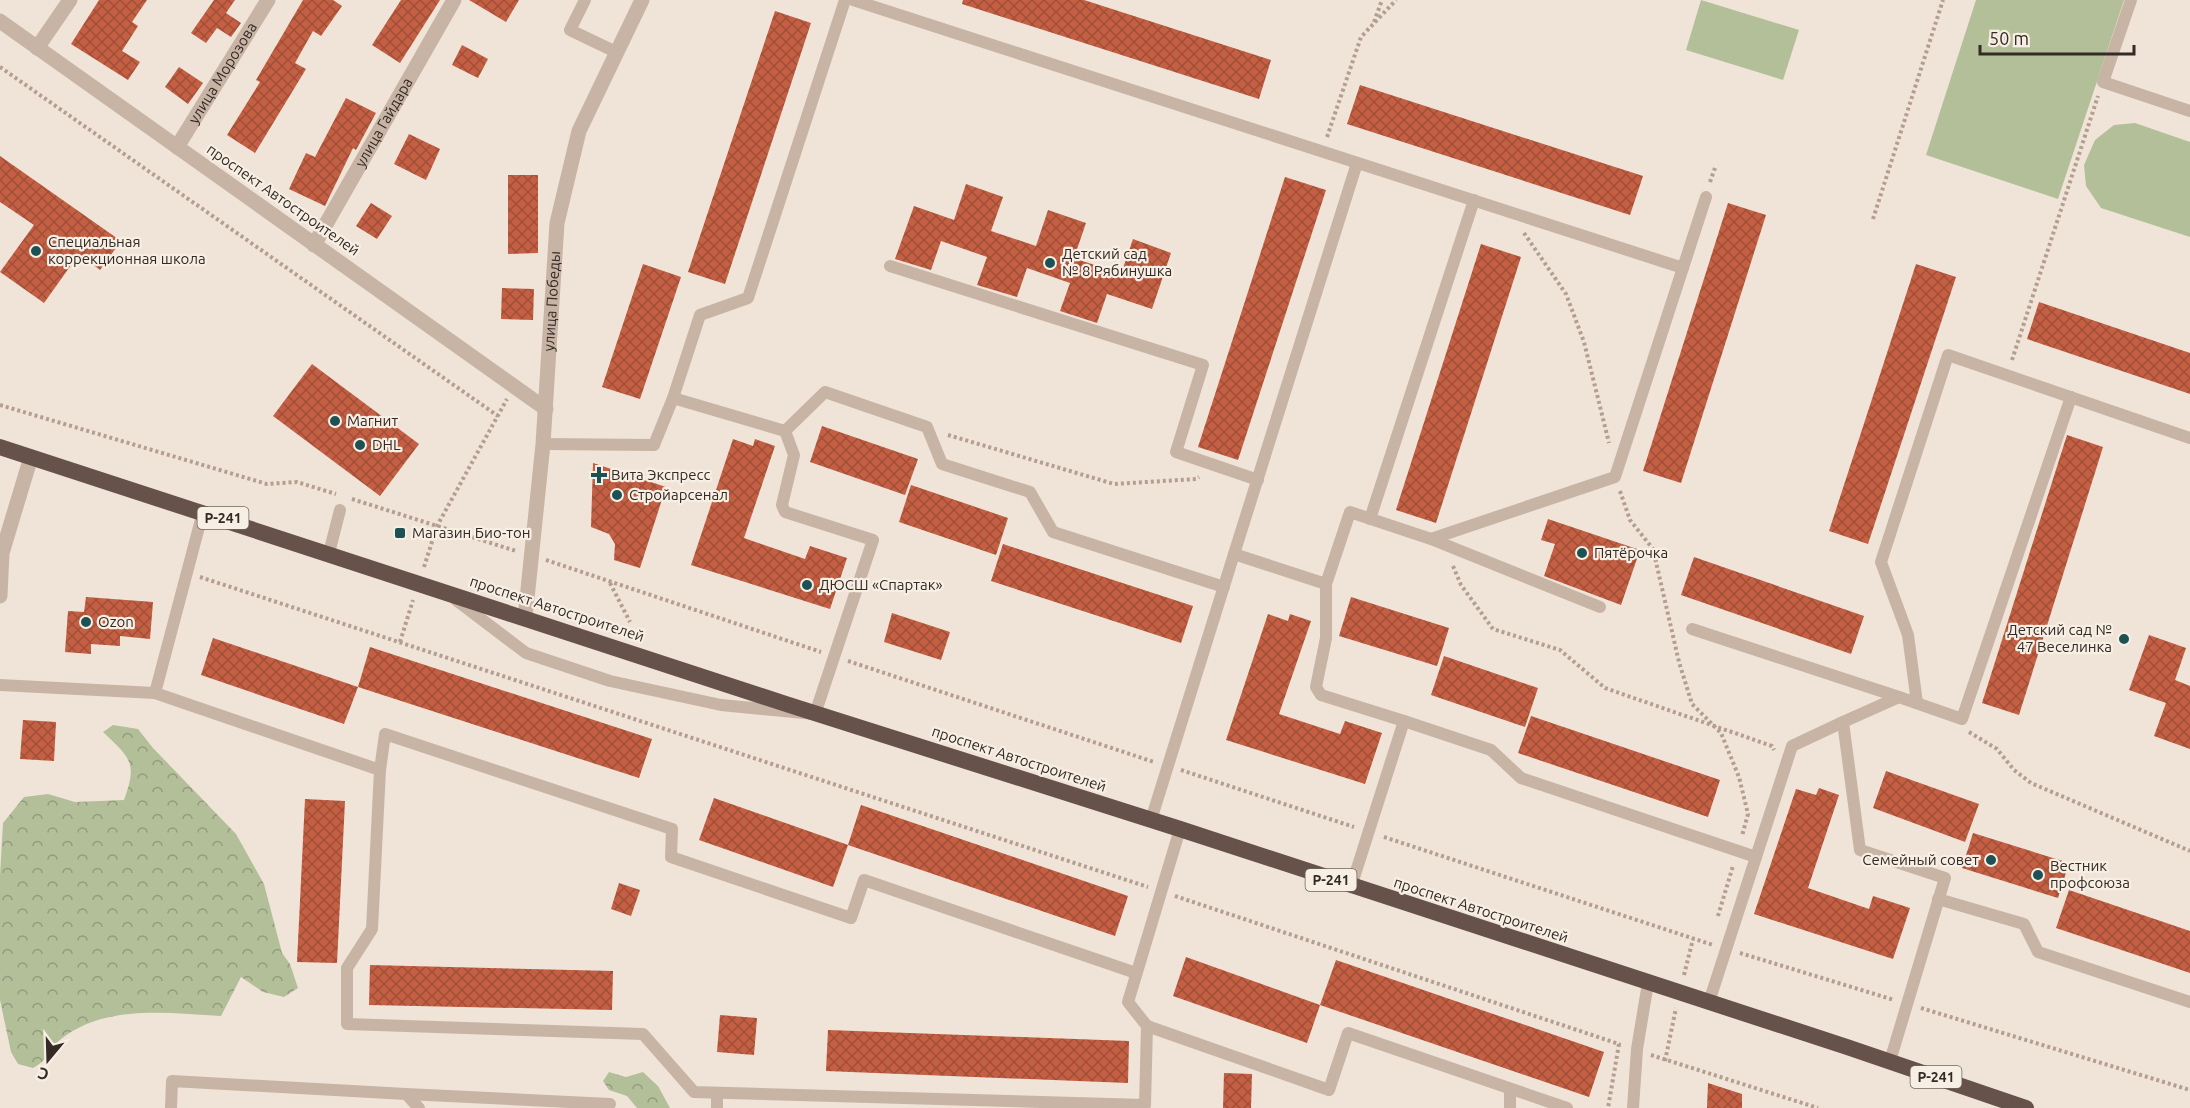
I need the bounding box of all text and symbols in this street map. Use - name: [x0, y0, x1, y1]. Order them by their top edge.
- scale bar: [1980, 18, 2134, 56]
- street label: улица Морозова: [185, 19, 260, 126]
- text: 50 m: [1989, 28, 2029, 48]
- street label: улица Гайдара: [351, 75, 416, 170]
- street label: проспект Автостроителей: [204, 140, 363, 259]
- place label: Специальная коррекционная школа: [48, 233, 206, 267]
- marker: Специальная коррекционная школа: [29, 244, 43, 258]
- place label: Детский сад № 8 Рябинушка: [1062, 245, 1172, 279]
- street label: улица Победы: [540, 250, 563, 352]
- marker: Детский сад № 8 Рябинушка: [1043, 256, 1057, 270]
- place label: Магнит: [347, 412, 398, 429]
- marker: Магнит: [328, 414, 342, 428]
- place label: DHL: [372, 436, 401, 453]
- marker: DHL: [353, 438, 367, 452]
- place label: Вита Экспресс: [611, 466, 711, 483]
- marker: Вита Экспресс: [592, 468, 606, 482]
- place label: Стройарсенал: [629, 486, 728, 503]
- marker: Стройарсенал: [610, 488, 624, 502]
- road number: Р-241: [198, 507, 248, 529]
- place label: Магазин Био-тон: [412, 524, 530, 541]
- marker: Магазин Био-тон: [393, 526, 407, 540]
- place label: Пятёрочка: [1594, 544, 1668, 561]
- marker: Пятёрочка: [1575, 546, 1589, 560]
- street label: проспект Автостроителей: [468, 572, 647, 645]
- place label: ДЮСШ «Спартак»: [819, 576, 942, 593]
- marker: ДЮСШ «Спартак»: [800, 578, 814, 592]
- place label: Ozon: [98, 613, 134, 630]
- marker: Ozon: [79, 615, 93, 629]
- place label: Детский сад № 47 Веселинка: [2007, 621, 2112, 655]
- marker: Детский сад № 47 Веселинка: [2117, 632, 2131, 646]
- street label: проспект Автостроителей: [930, 722, 1109, 795]
- place label: Семейный совет: [1862, 851, 1979, 868]
- marker: Семейный совет: [1984, 853, 1998, 867]
- place label: Вестник профсоюза: [2050, 857, 2130, 891]
- marker: Вестник профсоюза: [2031, 868, 2045, 882]
- road number: Р-241: [1306, 869, 1356, 891]
- street label: проспект Автостроителей: [1392, 873, 1571, 946]
- north arrow: [18, 1030, 78, 1090]
- text: С: [35, 1064, 51, 1084]
- road number: Р-241: [1910, 1066, 1962, 1088]

